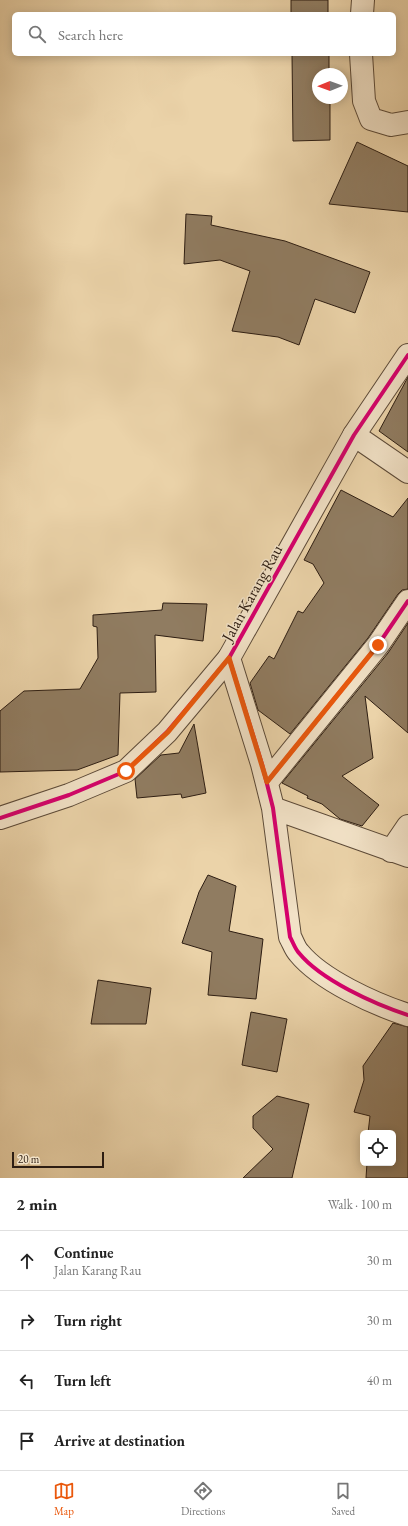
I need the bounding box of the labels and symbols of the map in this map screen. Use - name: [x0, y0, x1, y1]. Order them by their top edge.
- north arrow: [312, 68, 348, 104]
- street label: Jalan Karang Rau: [216, 540, 288, 647]
- route end: [369, 636, 387, 654]
- route start: [117, 762, 135, 780]
- scale bar: [12, 1150, 104, 1169]

